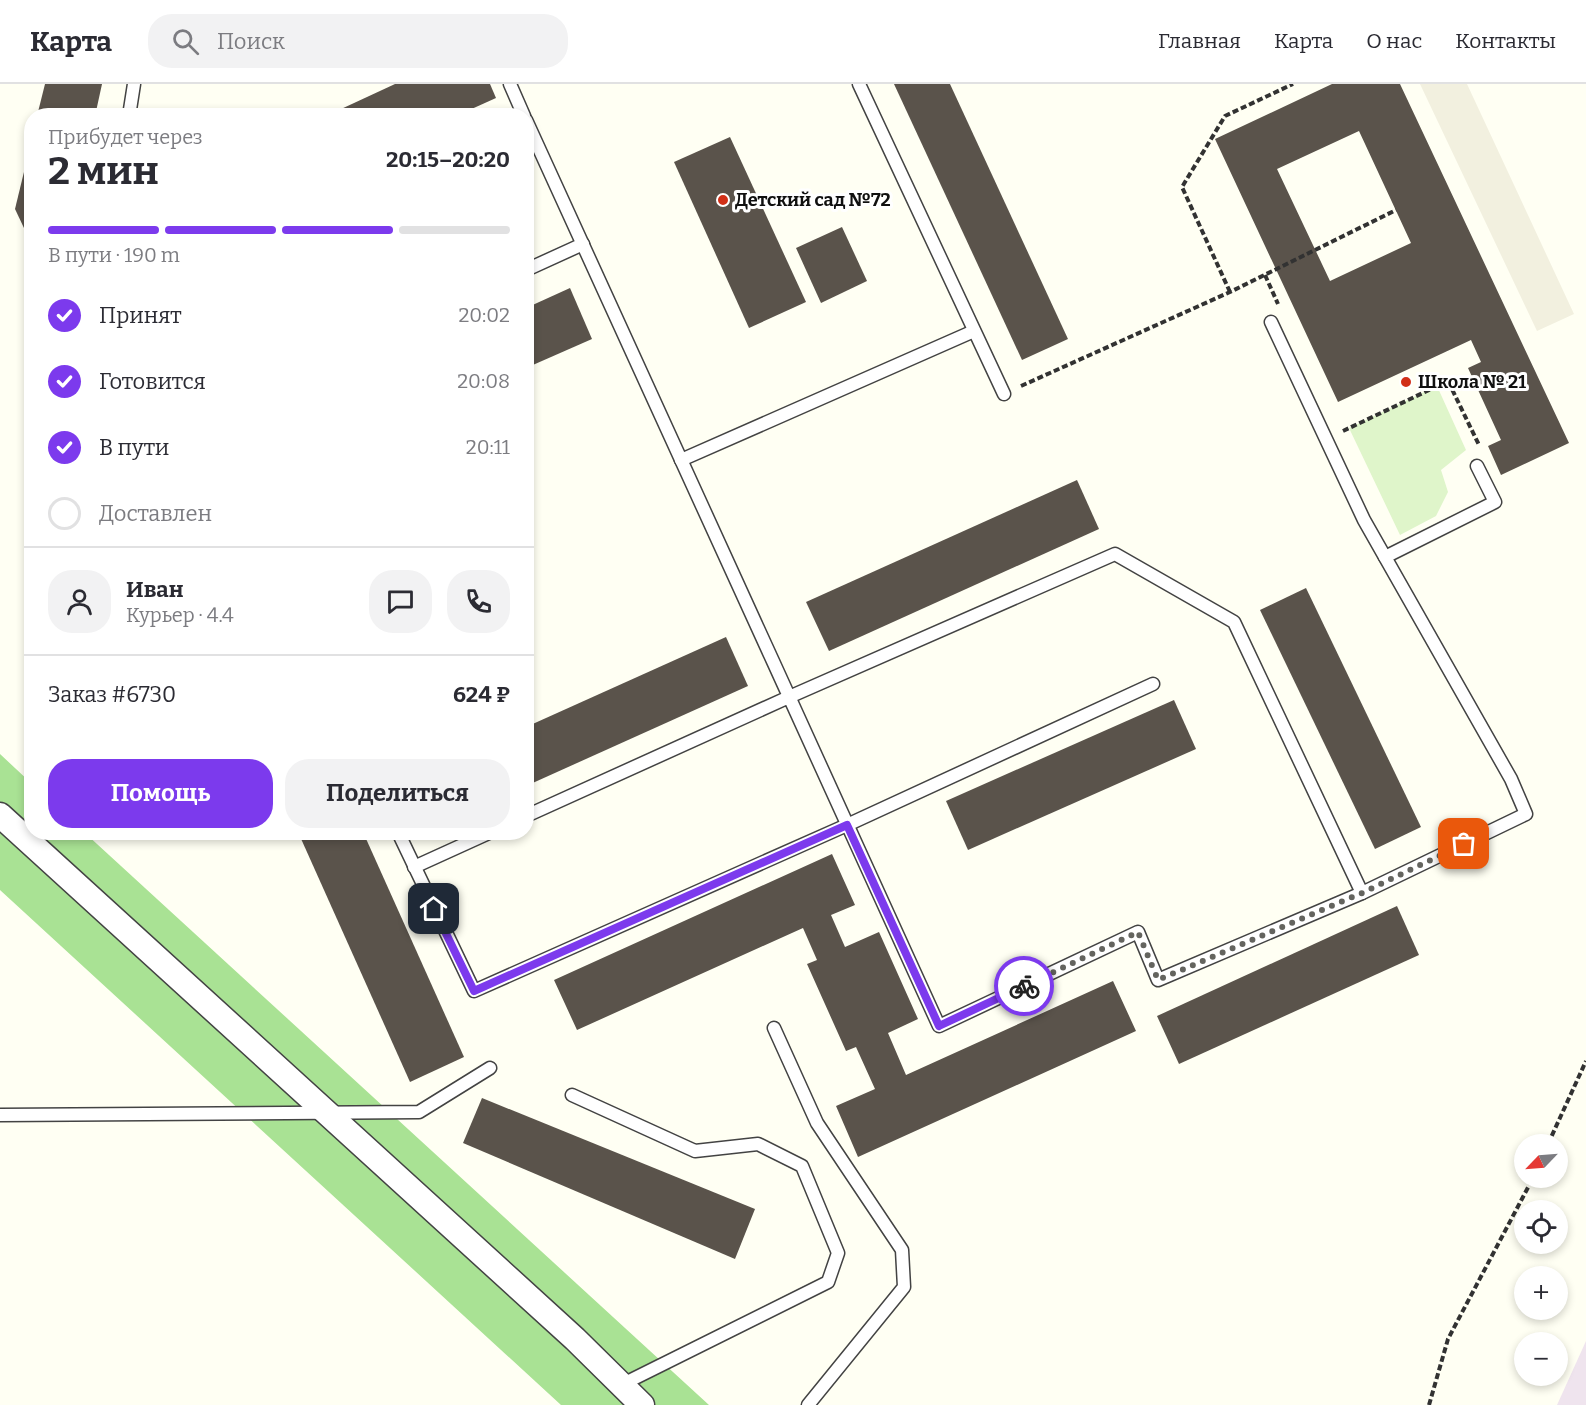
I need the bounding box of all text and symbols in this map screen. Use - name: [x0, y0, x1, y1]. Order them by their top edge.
- search box: [148, 14, 568, 68]
- text: Карта: [30, 25, 112, 58]
- icon: search: [169, 25, 202, 58]
- text: Поиск: [217, 28, 285, 55]
- text: Главная: [1158, 28, 1241, 54]
- text: Карта: [1274, 28, 1333, 54]
- text: О нас: [1366, 28, 1422, 54]
- text: Контакты: [1455, 28, 1556, 54]
- text: Прибудет через: [48, 125, 203, 149]
- text: 20:15–20:20: [386, 146, 510, 173]
- text: 2 мин: [48, 148, 159, 194]
- place label: Детский сад №72: [735, 189, 891, 211]
- marker: Детский сад №72: [716, 193, 730, 207]
- text: В пути · 190 m: [48, 243, 180, 267]
- icon: check: [48, 299, 81, 332]
- text: Принят: [99, 302, 182, 329]
- text: 20:02: [458, 303, 510, 327]
- icon: check: [48, 365, 81, 398]
- text: Готовится: [99, 368, 206, 395]
- text: 20:08: [457, 369, 510, 393]
- place label: Школа № 21: [1418, 371, 1526, 393]
- marker: Школа № 21: [1399, 375, 1413, 389]
- icon: check: [48, 431, 81, 464]
- text: В пути: [99, 434, 169, 461]
- text: 20:11: [466, 435, 510, 459]
- text: Доставлен: [99, 500, 212, 527]
- button: person: [48, 570, 111, 633]
- button: chat: [369, 570, 432, 633]
- button: phone: [447, 570, 510, 633]
- text: Иван: [126, 576, 184, 603]
- text: Курьер · 4.4: [126, 603, 234, 627]
- text: Заказ #6730: [48, 681, 176, 708]
- text: 624 ₽: [453, 681, 510, 708]
- button: Помощь: [48, 759, 273, 828]
- button: Поделиться: [285, 759, 510, 828]
- pin: [1438, 818, 1489, 869]
- icon: bag: [1447, 827, 1480, 860]
- pin: [408, 883, 459, 934]
- icon: home: [417, 892, 450, 925]
- courier: [994, 956, 1054, 1016]
- icon: bike: [1008, 970, 1041, 1003]
- north arrow: [1514, 1134, 1568, 1188]
- map controls: [1514, 1134, 1568, 1386]
- button: locate: [1514, 1200, 1568, 1254]
- button: +: [1514, 1266, 1568, 1320]
- button: −: [1514, 1332, 1568, 1386]

